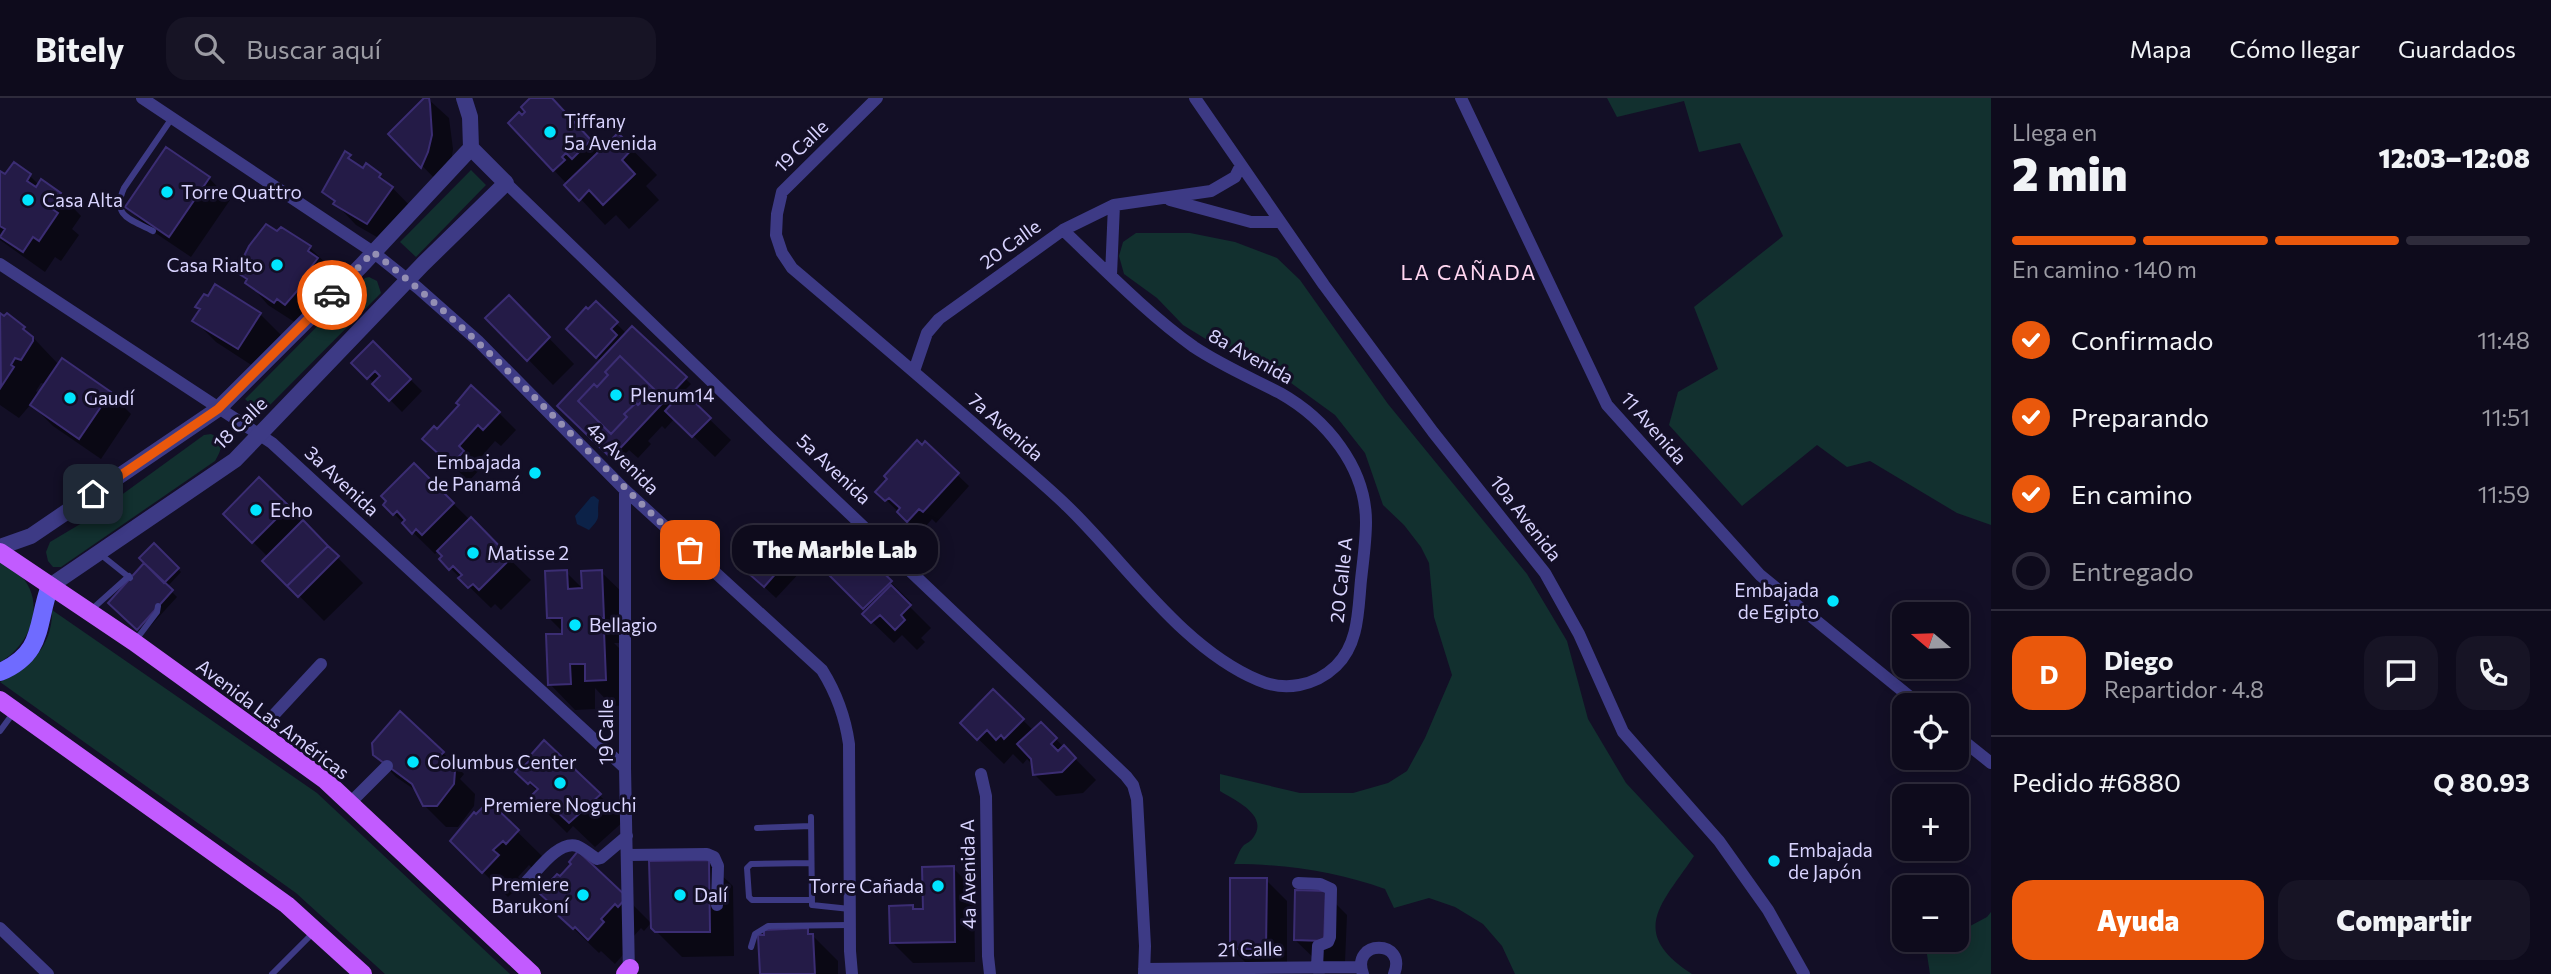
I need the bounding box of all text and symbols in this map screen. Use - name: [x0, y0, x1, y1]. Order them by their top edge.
- search box: [166, 17, 656, 80]
- text: Bitely: [35, 28, 124, 69]
- icon: search: [190, 29, 228, 67]
- text: Buscar aquí: [246, 33, 381, 64]
- text: Mapa: [2129, 34, 2192, 63]
- text: Cómo llegar: [2230, 34, 2360, 63]
- text: Guardados: [2398, 34, 2516, 63]
- place label: Tiffany 5a Avenida: [564, 109, 657, 154]
- street label: 19 Calle: [769, 114, 832, 177]
- text: Llega en: [2012, 118, 2097, 146]
- marker: Tiffany 5a Avenida: [542, 124, 558, 140]
- text: 12:03–12:08: [2379, 142, 2530, 173]
- text: 2 min: [2012, 144, 2128, 200]
- place label: Torre Quattro: [181, 180, 302, 203]
- marker: Torre Quattro: [159, 184, 175, 200]
- place label: Casa Alta: [42, 188, 123, 211]
- marker: Casa Alta: [20, 192, 36, 208]
- street label: 20 Calle: [975, 214, 1044, 273]
- place label: Casa Rialto: [166, 253, 263, 276]
- text: En camino · 140 m: [2012, 255, 2197, 283]
- marker: Casa Rialto: [269, 257, 285, 273]
- district label: LA CAÑADA: [1400, 259, 1538, 284]
- courier: [297, 260, 367, 330]
- icon: car: [313, 276, 351, 314]
- icon: check: [2012, 321, 2050, 359]
- street label: 8a Avenida: [1205, 323, 1298, 388]
- text: Confirmado: [2071, 324, 2213, 355]
- text: 11:48: [2477, 326, 2530, 354]
- place label: Plenum14: [630, 383, 714, 406]
- place label: Gaudí: [84, 386, 135, 409]
- marker: Plenum14: [608, 387, 624, 403]
- street label: 11 Avenida: [1617, 387, 1692, 469]
- street label: 7a Avenida: [964, 388, 1049, 465]
- marker: Gaudí: [62, 390, 78, 406]
- street label: 18 Calle: [208, 391, 271, 454]
- icon: check: [2012, 398, 2050, 436]
- text: Preparando: [2071, 401, 2209, 432]
- text: 11:51: [2482, 403, 2530, 431]
- street label: 4a Avenida: [582, 416, 665, 499]
- street label: 5a Avenida: [792, 429, 876, 509]
- street label: 3a Avenida: [301, 441, 384, 521]
- place label: Embajada de Panamá: [427, 450, 521, 495]
- pin: [63, 464, 123, 524]
- marker: Embajada de Panamá: [527, 465, 543, 481]
- street label: 10a Avenida: [1486, 470, 1567, 565]
- icon: home: [74, 475, 112, 513]
- icon: check: [2012, 475, 2050, 513]
- text: En camino: [2071, 478, 2193, 509]
- text: 11:59: [2478, 480, 2530, 508]
- place label: Echo: [270, 498, 313, 521]
- marker: Echo: [248, 502, 264, 518]
- pin: [660, 520, 720, 580]
- callout: The Marble Lab: [732, 526, 938, 574]
- icon: bag: [671, 531, 709, 569]
- text: The Marble Lab: [753, 535, 917, 563]
- street label: 20 Calle A: [1325, 536, 1356, 624]
- place label: Matisse 2: [487, 541, 569, 564]
- marker: Matisse 2: [465, 545, 481, 561]
- text: Entregado: [2071, 555, 2194, 586]
- place label: Embajada de Egipto: [1734, 578, 1819, 623]
- marker: Embajada de Egipto: [1825, 593, 1841, 609]
- north arrow: [1892, 602, 1969, 679]
- map controls: [1892, 602, 1969, 952]
- place label: Bellagio: [589, 613, 657, 636]
- marker: Bellagio: [567, 617, 583, 633]
- button: chat: [2364, 636, 2438, 710]
- button: phone: [2456, 636, 2530, 710]
- text: Diego: [2104, 644, 2174, 675]
- street label: Avenida Las Américas: [192, 654, 354, 784]
- text: D: [2039, 658, 2059, 689]
- text: Repartidor · 4.8: [2104, 675, 2264, 703]
- button: locate: [1892, 693, 1969, 770]
- street label: 19 Calle: [594, 699, 617, 765]
- place label: Columbus Center: [427, 750, 577, 773]
- marker: Columbus Center: [405, 754, 421, 770]
- text: Pedido #6880: [2012, 766, 2181, 797]
- text: Q 80.93: [2433, 766, 2530, 797]
- marker: Premiere Noguchi: [552, 775, 568, 791]
- button: +: [1892, 784, 1969, 861]
- place label: Premiere Noguchi: [483, 793, 637, 816]
- street label: 4a Avenida A: [955, 819, 980, 929]
- place label: Embajada de Japón: [1788, 838, 1873, 883]
- marker: Embajada de Japón: [1766, 853, 1782, 869]
- place label: Premiere Barukoní: [491, 872, 570, 917]
- place label: Torre Cañada: [809, 874, 924, 897]
- button: −: [1892, 875, 1969, 952]
- marker: Torre Cañada: [930, 878, 946, 894]
- button: Ayuda: [2012, 880, 2264, 960]
- button: Compartir: [2278, 880, 2530, 960]
- place label: Dalí: [694, 883, 729, 906]
- marker: Premiere Barukoní: [575, 887, 591, 903]
- marker: Dalí: [672, 887, 688, 903]
- street label: 21 Calle: [1217, 936, 1283, 961]

